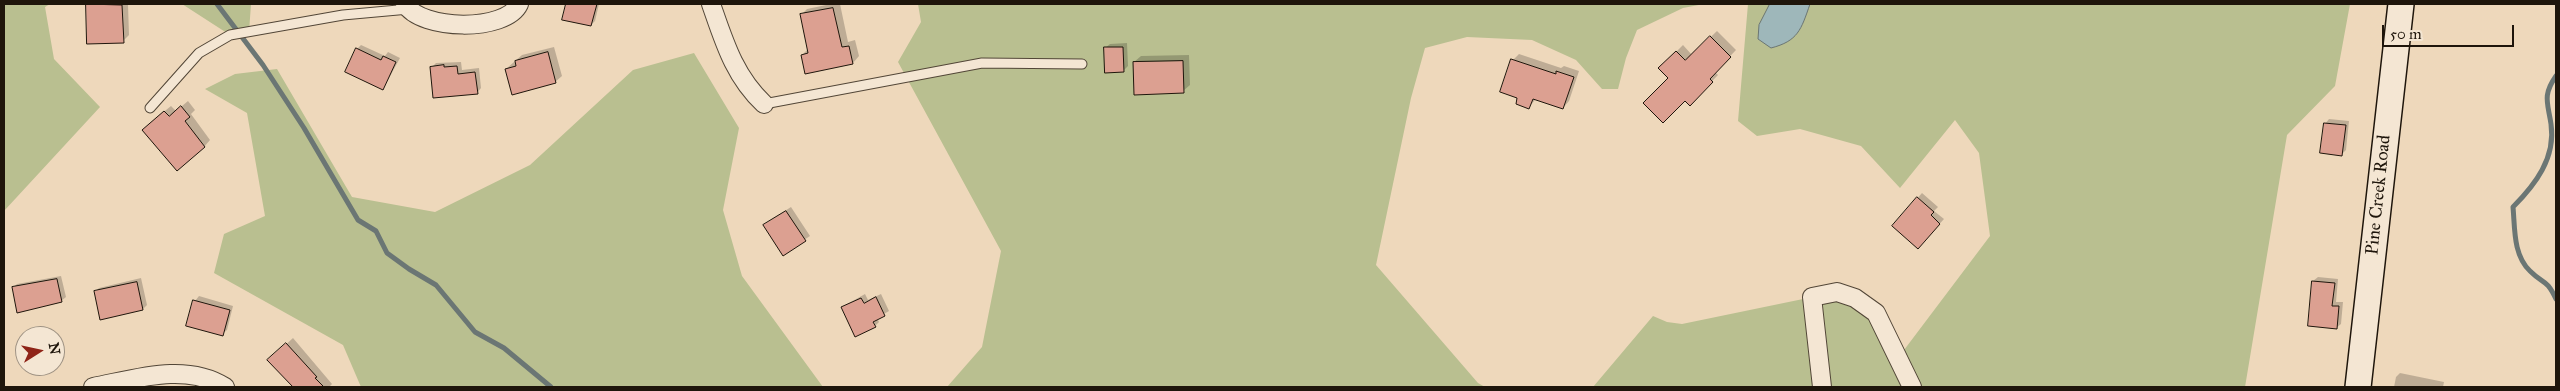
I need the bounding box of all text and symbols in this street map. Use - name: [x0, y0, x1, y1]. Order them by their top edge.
- scale bar: [2385, 15, 2518, 47]
- text: 50 m: [2390, 25, 2422, 43]
- street label: Pine Creek Road: [2362, 134, 2396, 256]
- north arrow: [15, 326, 65, 376]
- text: N: [45, 341, 64, 356]

